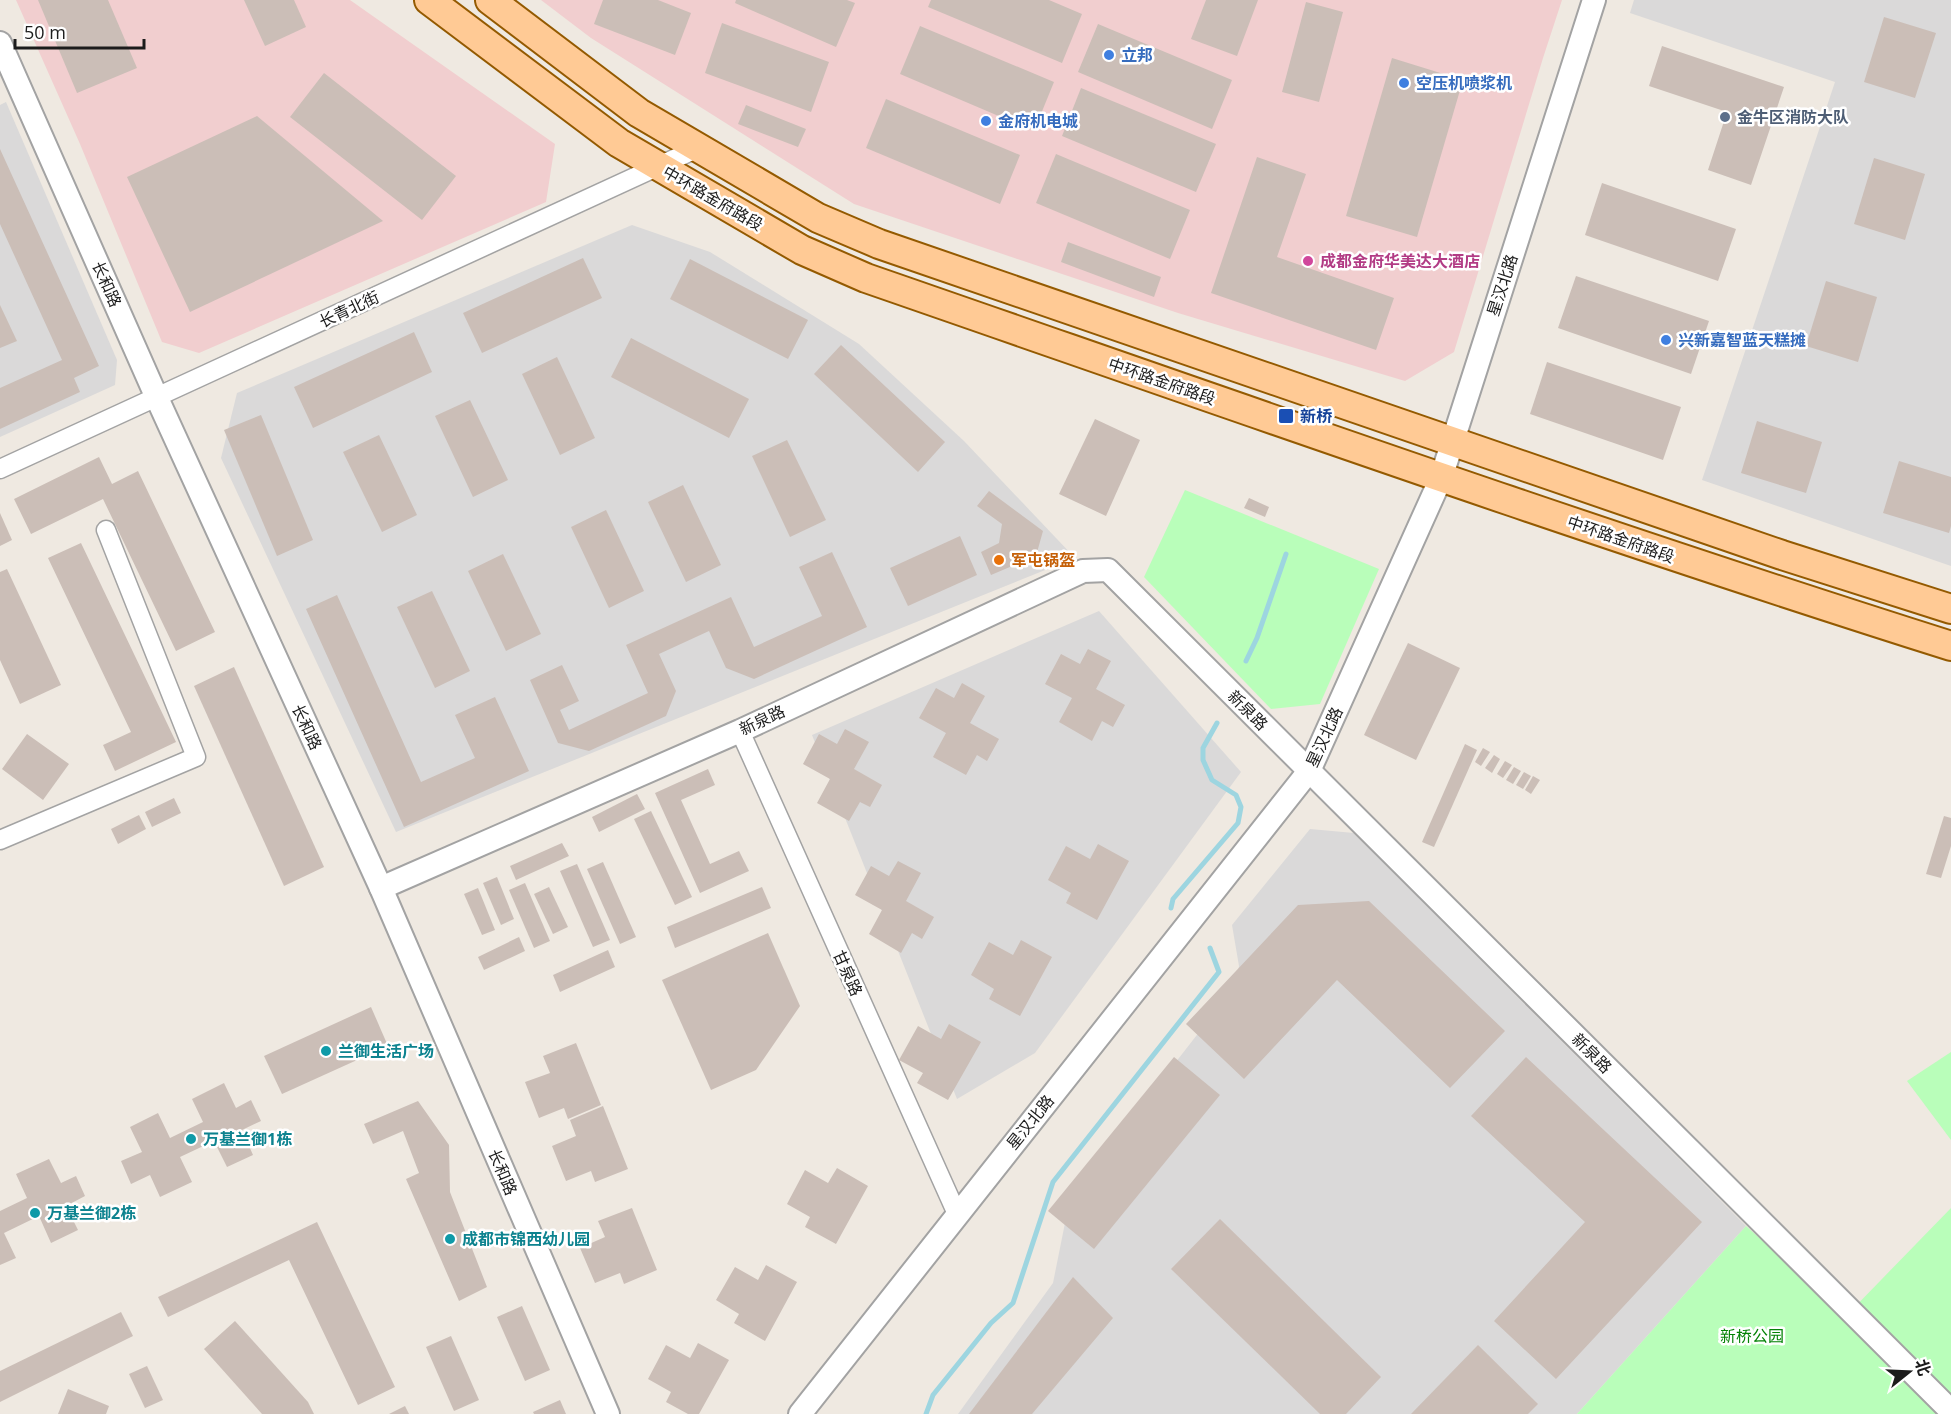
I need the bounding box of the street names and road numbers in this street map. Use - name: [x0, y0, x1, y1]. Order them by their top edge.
- street label: 中环路金府路段: [659, 160, 767, 236]
- street label: 星汉北路: [1482, 251, 1522, 319]
- street label: 长和路: [87, 258, 127, 310]
- street label: 长青北街: [315, 286, 383, 332]
- street label: 中环路金府路段: [1105, 352, 1219, 410]
- street label: 中环路金府路段: [1564, 510, 1678, 568]
- street label: 新泉路: [1223, 685, 1273, 735]
- street label: 新泉路: [736, 700, 788, 740]
- street label: 长和路: [287, 701, 327, 753]
- street label: 星汉北路: [1301, 703, 1347, 771]
- street label: 甘泉路: [828, 947, 868, 999]
- street label: 新泉路: [1567, 1028, 1617, 1078]
- street label: 星汉北路: [1001, 1090, 1059, 1154]
- street label: 长和路: [483, 1146, 523, 1198]

